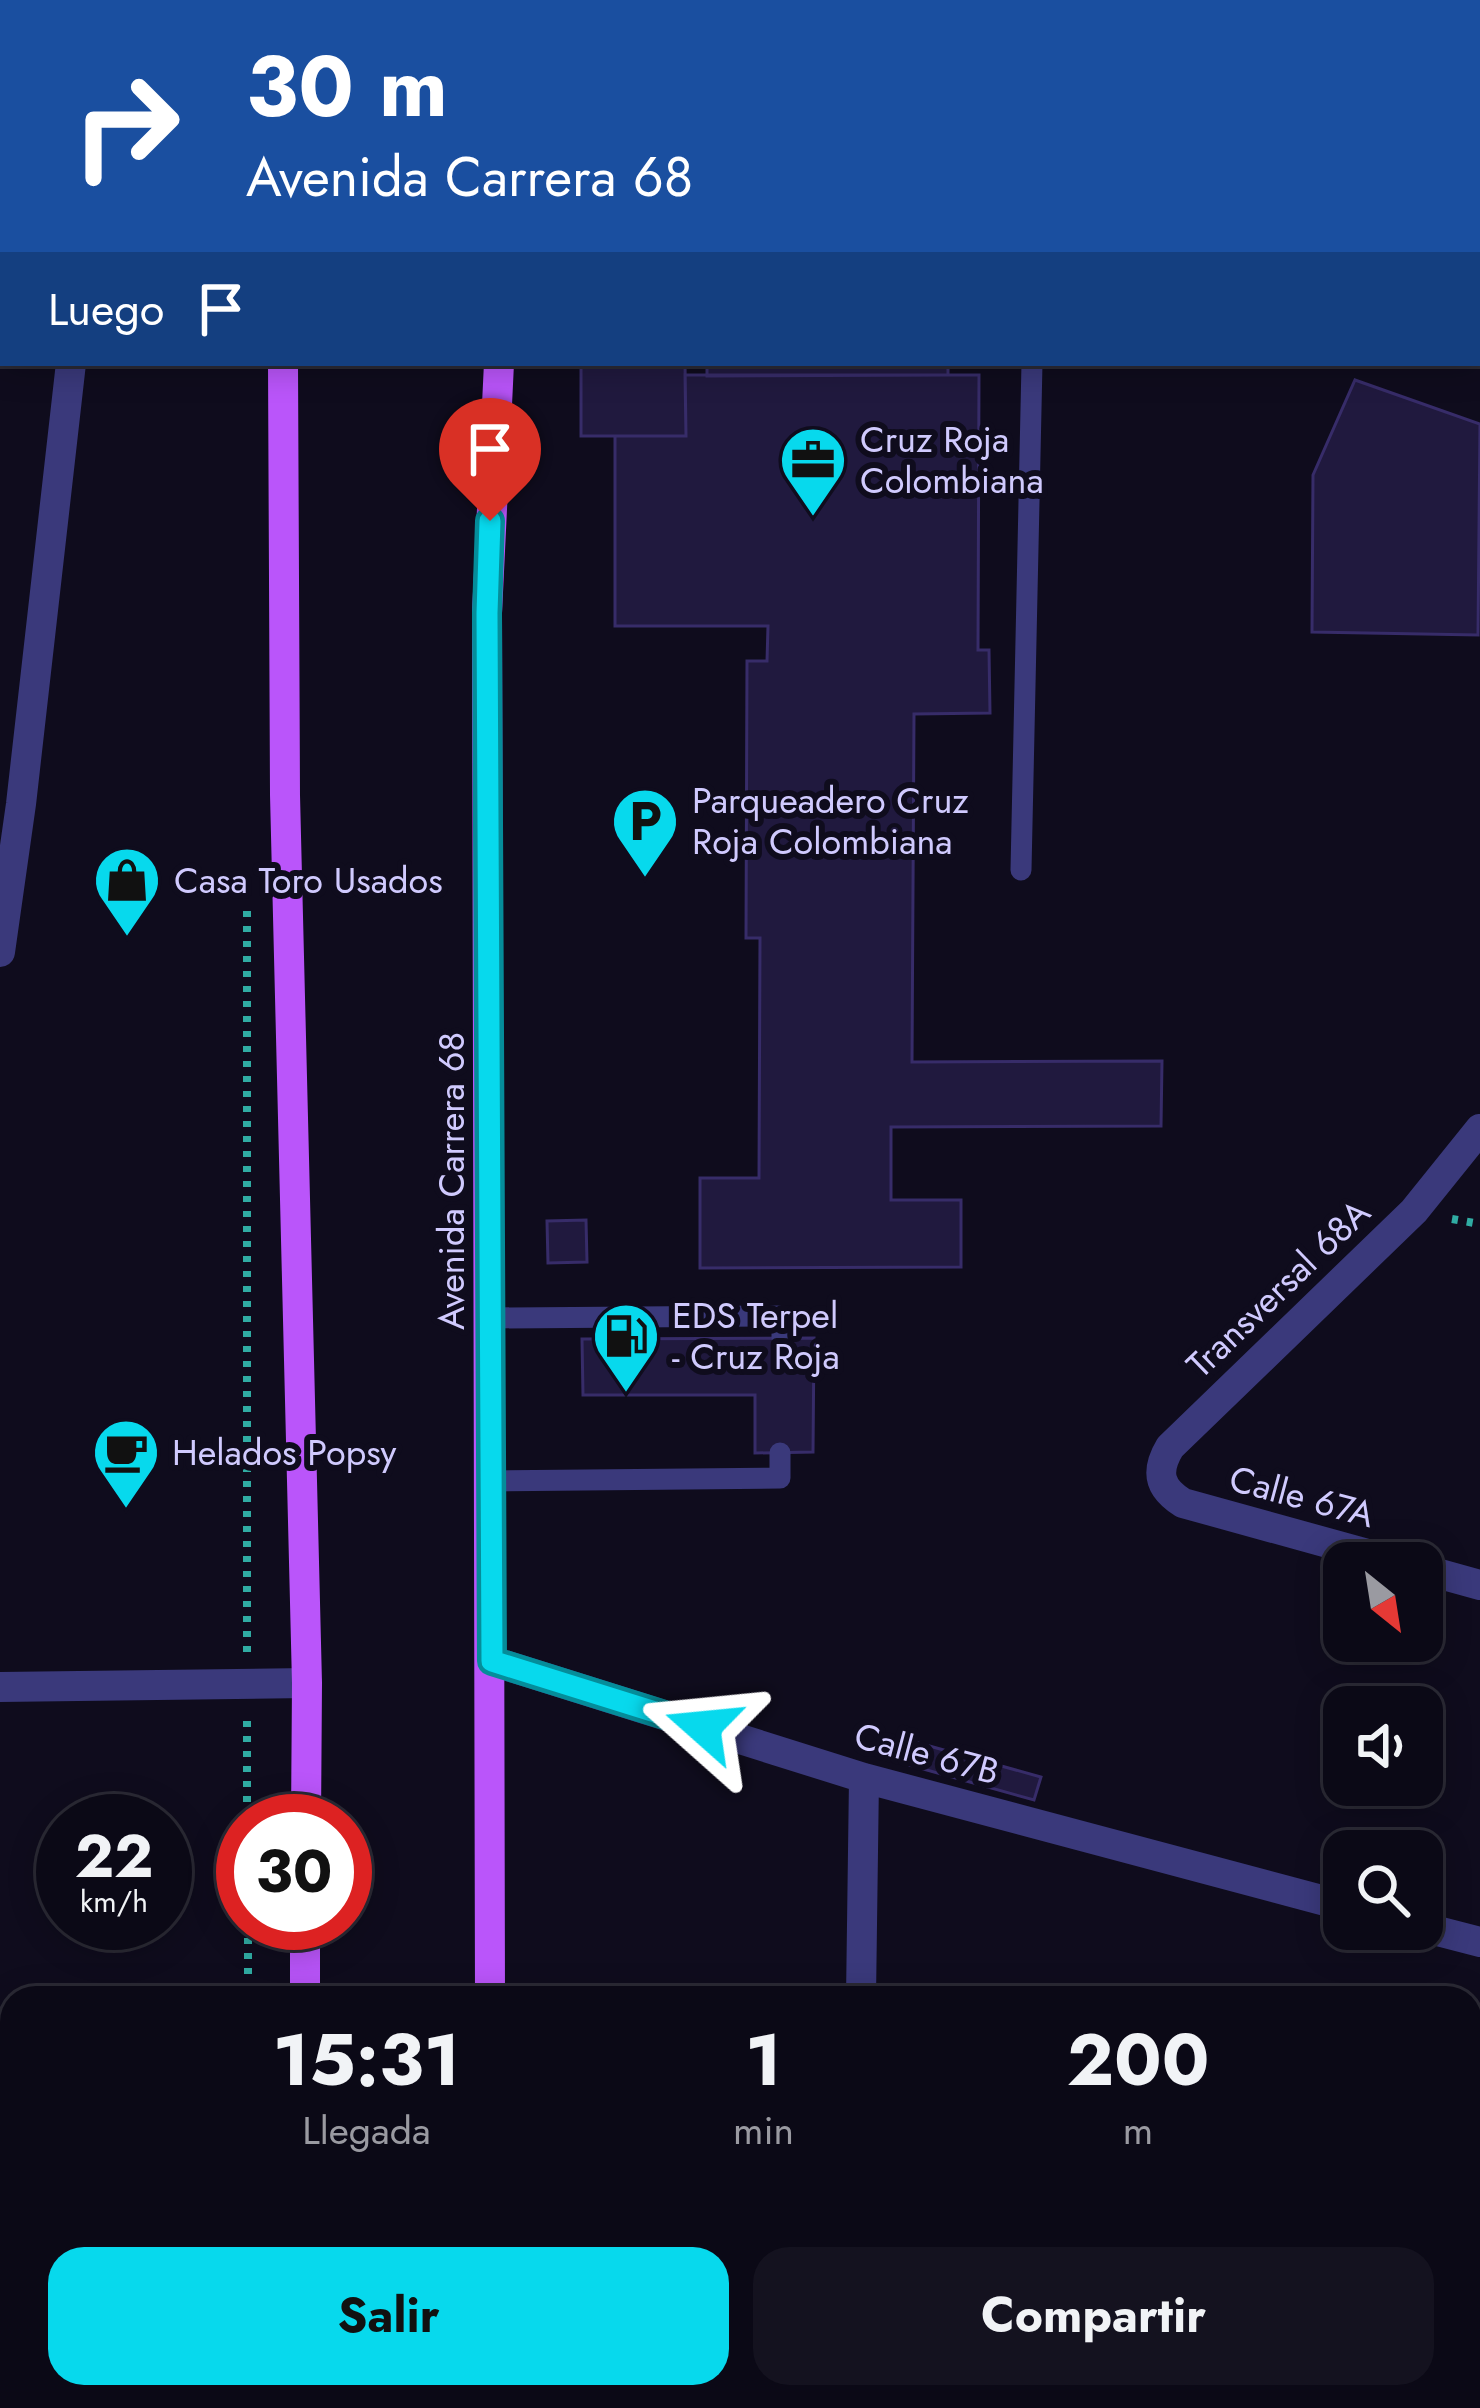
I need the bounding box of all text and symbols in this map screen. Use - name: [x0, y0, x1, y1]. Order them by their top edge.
- text: 30 m: [246, 26, 448, 148]
- icon: right: [48, 48, 204, 204]
- text: Avenida Carrera 68: [246, 138, 693, 216]
- icon: arrive: [188, 276, 254, 342]
- text: Luego: [48, 277, 164, 342]
- pin: [439, 398, 541, 521]
- place label: Cruz Roja Colombiana: [860, 413, 1044, 506]
- icon: arrive: [457, 416, 523, 482]
- office icon: Cruz Roja Colombiana: [778, 425, 848, 519]
- place label: Parqueadero Cruz Roja Colombiana: [692, 774, 969, 867]
- parking icon: Parqueadero Cruz Roja Colombiana: [610, 786, 680, 880]
- shop icon: Casa Toro Usados: [92, 845, 162, 939]
- place label: Casa Toro Usados: [174, 854, 443, 906]
- street label: Avenida Carrera 68: [425, 1032, 477, 1330]
- street label: Transversal 68A: [1175, 1187, 1382, 1389]
- place label: EDS Terpel - Cruz Roja: [672, 1289, 840, 1382]
- fuel station icon: EDS Terpel - Cruz Roja: [591, 1301, 661, 1395]
- cafe icon: Helados Popsy: [91, 1417, 161, 1511]
- place label: Helados Popsy: [172, 1426, 397, 1478]
- street label: Calle 67A: [1224, 1452, 1380, 1540]
- north arrow: [1323, 1542, 1443, 1662]
- map controls: [1323, 1542, 1443, 1950]
- position arrow: [640, 1664, 766, 1790]
- button: sound: [1323, 1686, 1443, 1806]
- street label: Calle 67B: [849, 1709, 1005, 1797]
- speed limit sign: 30: [216, 1794, 372, 1950]
- text: 22: [75, 1813, 153, 1900]
- button: search: [1323, 1830, 1443, 1950]
- text: km/h: [80, 1880, 148, 1923]
- text: 15:31: [273, 2008, 460, 2112]
- text: 1: [745, 2008, 782, 2112]
- text: 200: [1067, 2008, 1209, 2112]
- text: Llegada: [302, 2102, 431, 2159]
- text: min: [733, 2102, 794, 2159]
- text: m: [1123, 2102, 1153, 2159]
- button: Salir: [48, 2247, 729, 2385]
- button: Compartir: [753, 2247, 1434, 2385]

